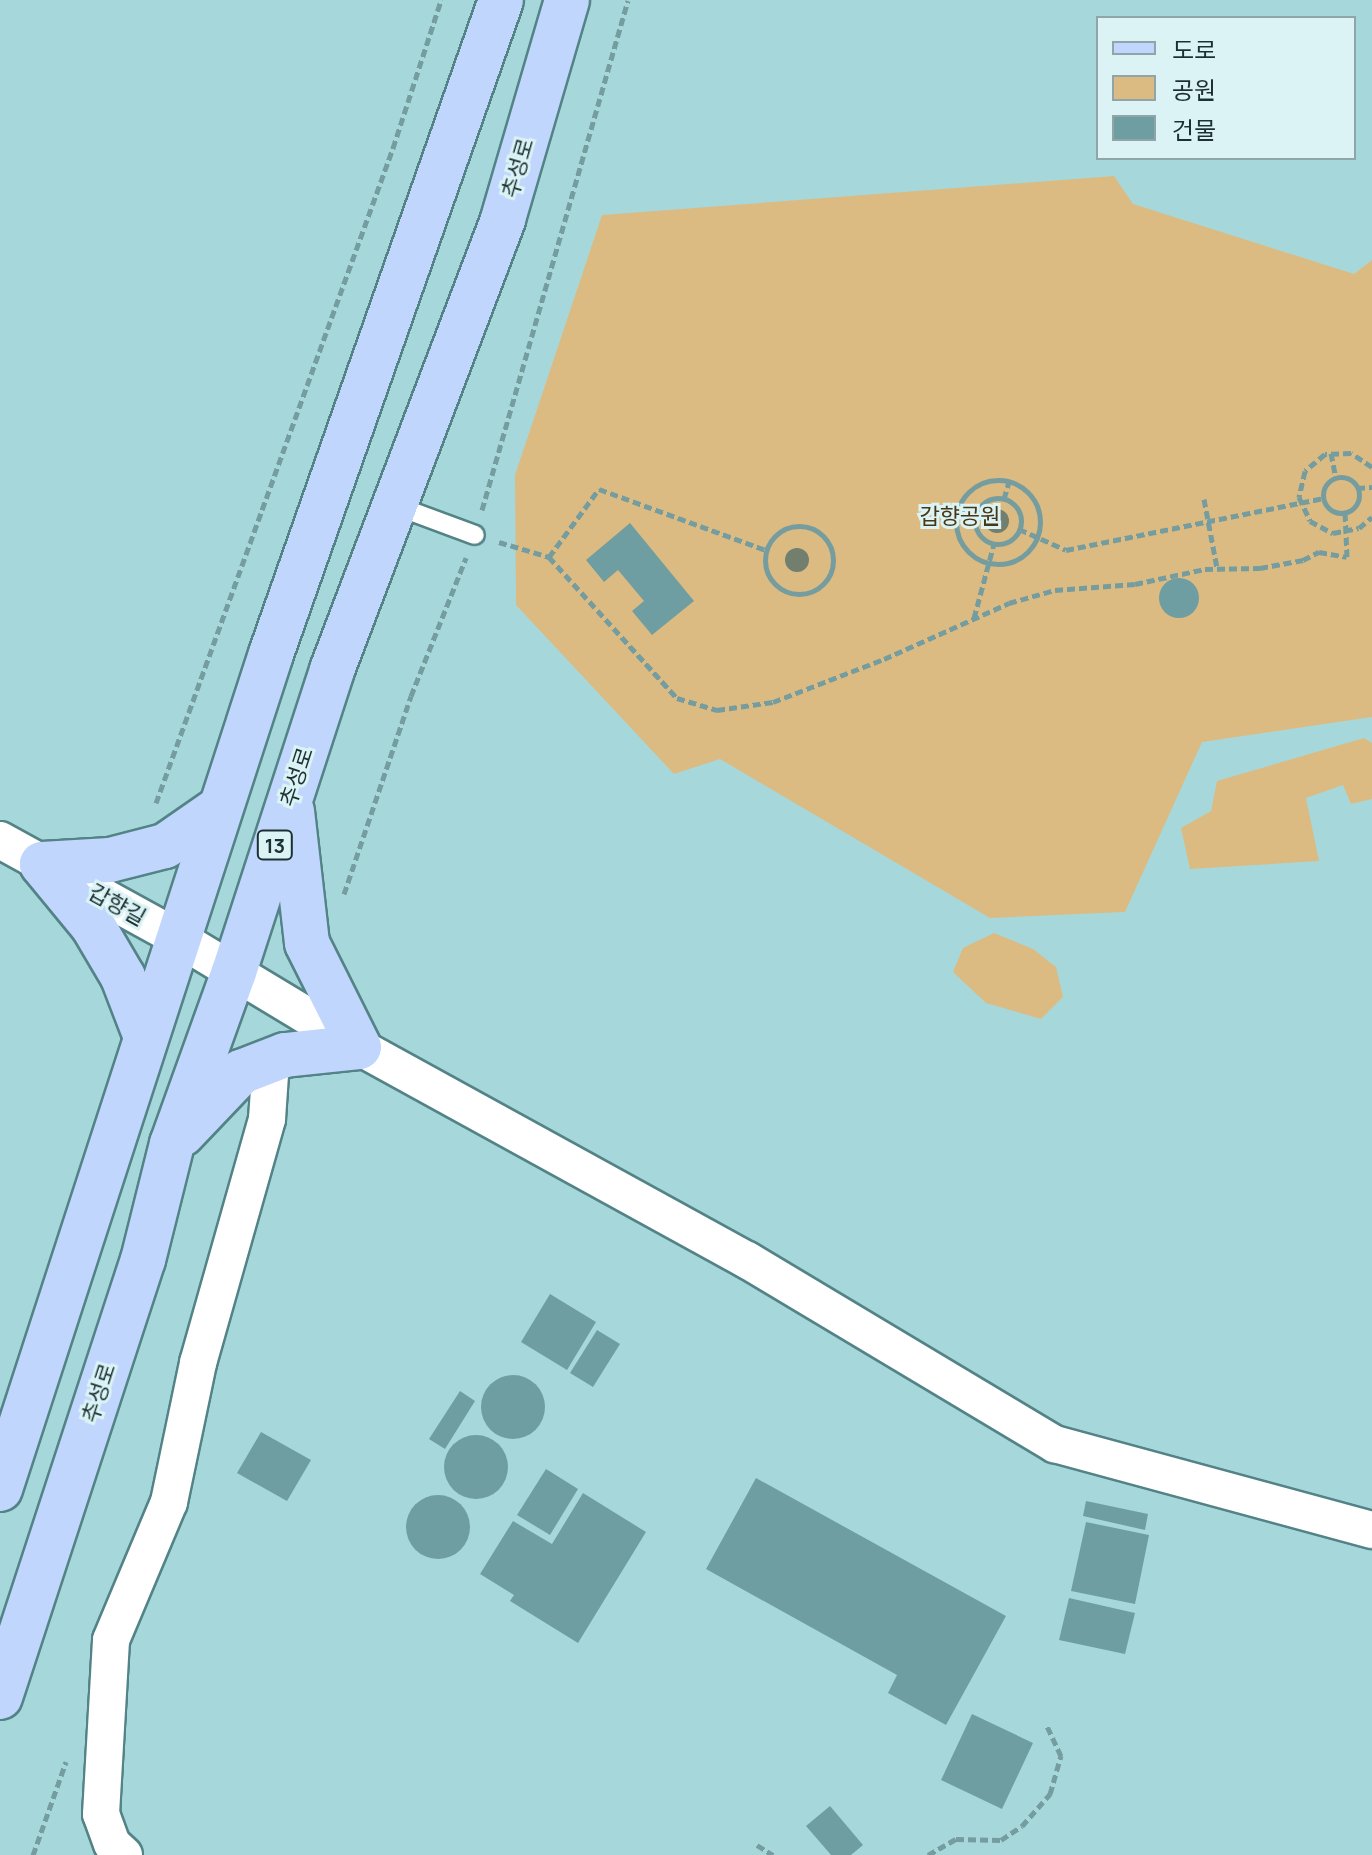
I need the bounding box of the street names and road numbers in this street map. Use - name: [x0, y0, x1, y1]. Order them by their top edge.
- street label: 추성로: [497, 135, 539, 201]
- street label: 추성로: [275, 744, 319, 810]
- road number: 13: [255, 829, 295, 861]
- street label: 갑향길: [84, 879, 150, 931]
- street label: 추성로: [77, 1360, 121, 1426]

